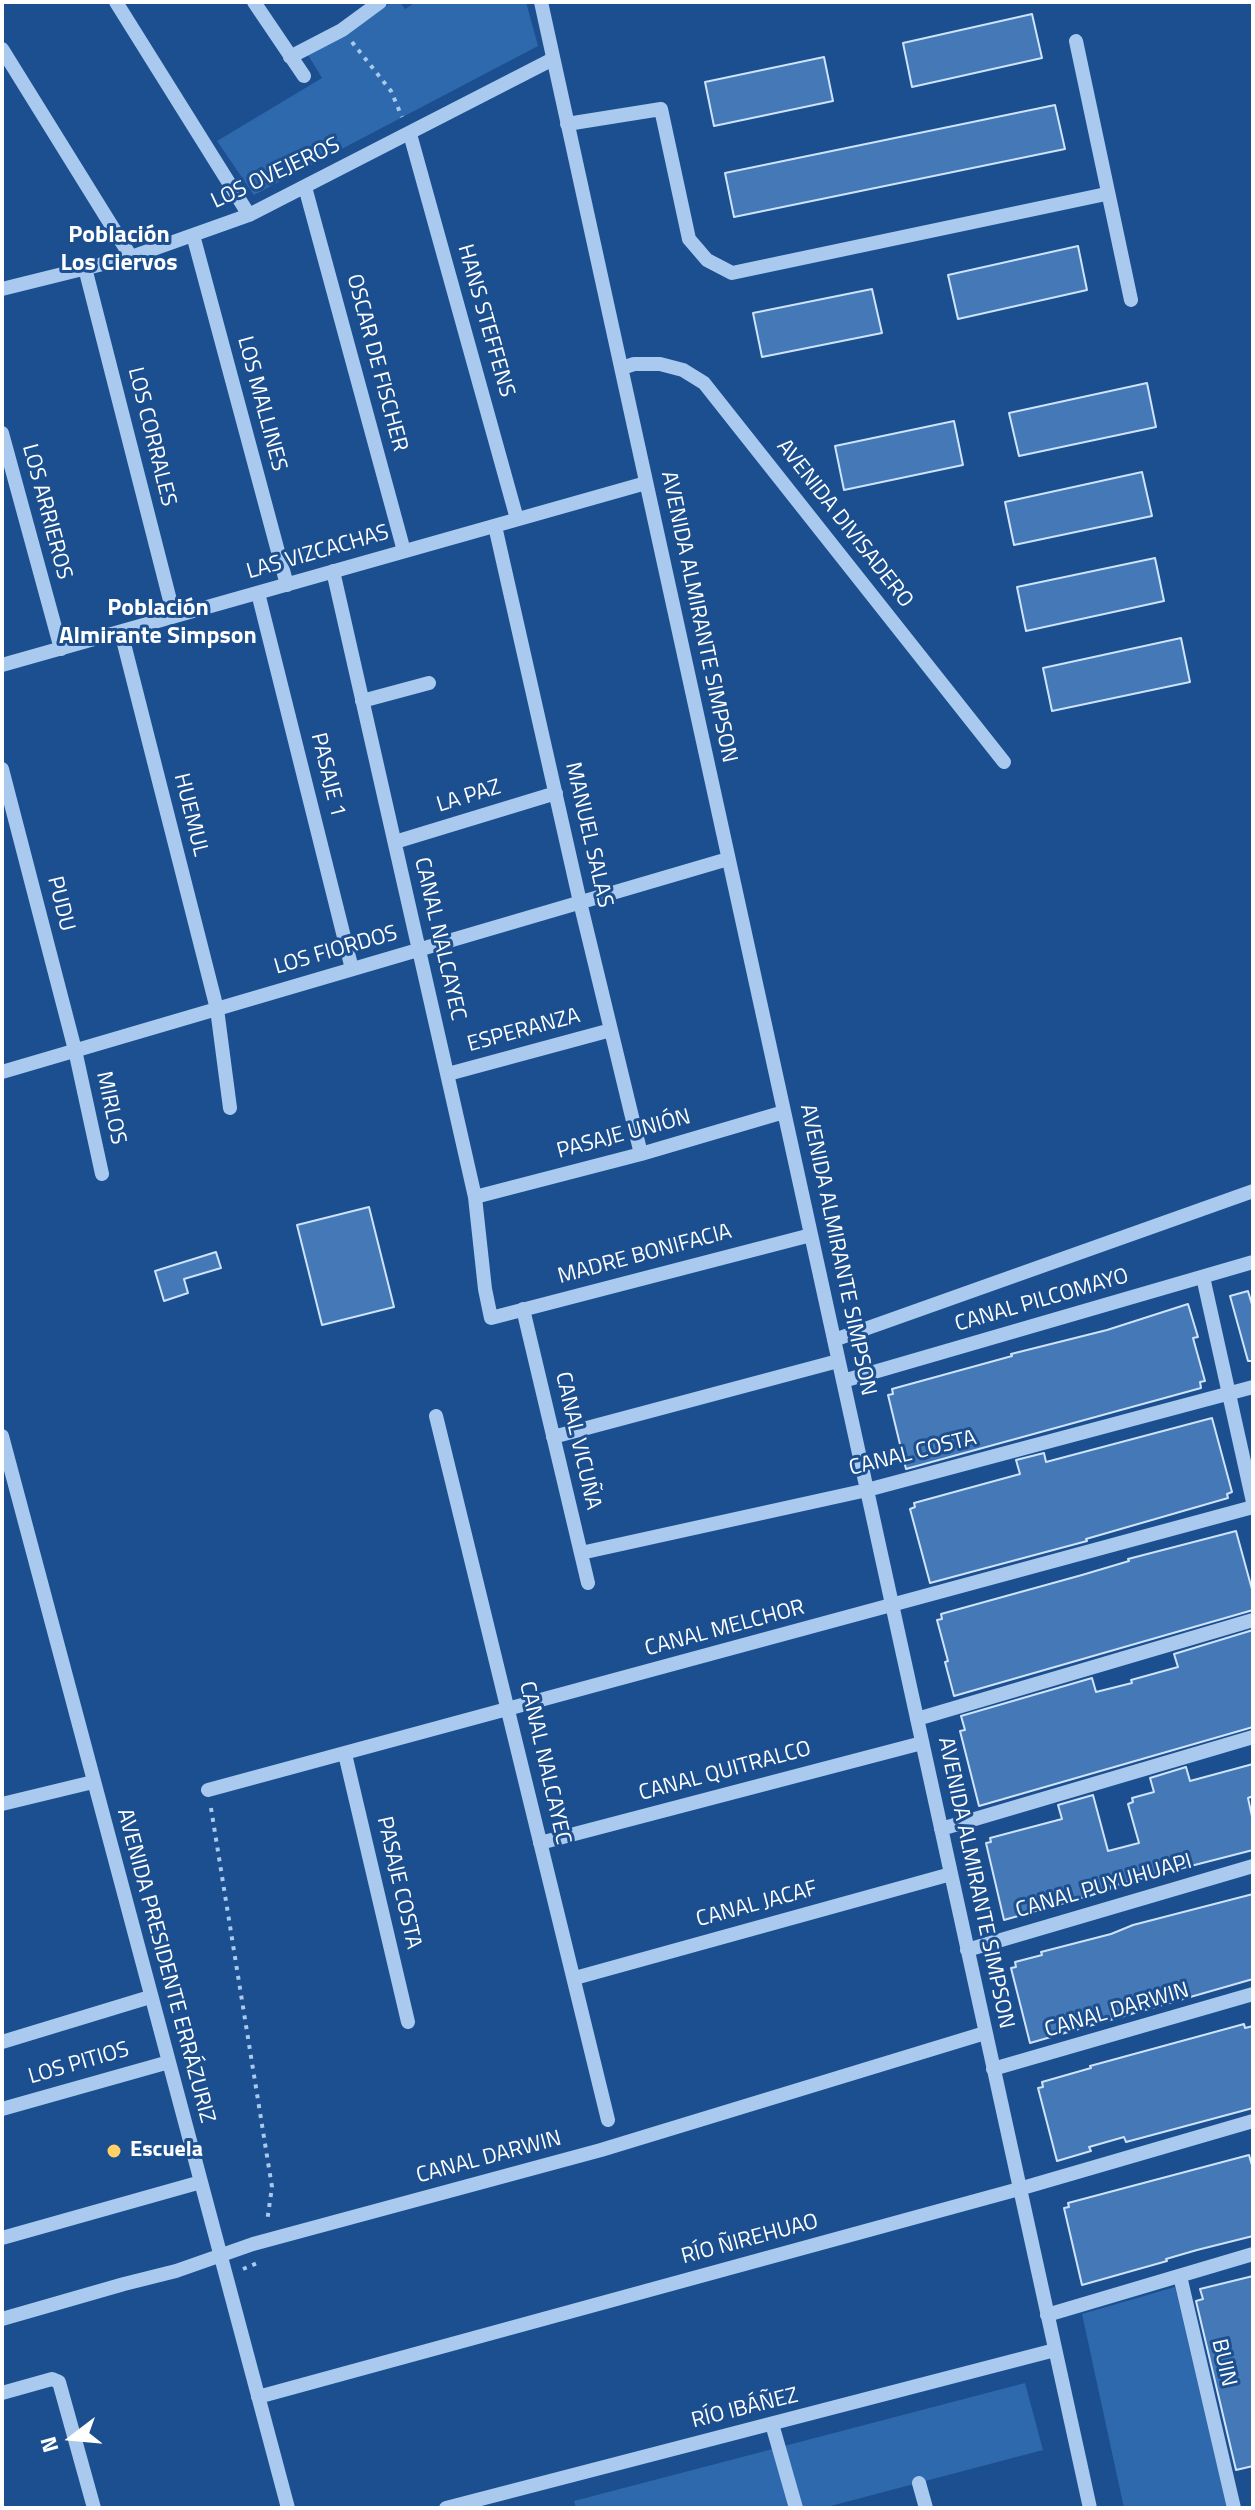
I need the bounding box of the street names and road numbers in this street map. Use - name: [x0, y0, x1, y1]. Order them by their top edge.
- street label: LOS OVEJEROS: [207, 133, 345, 215]
- street label: HANS STEFFENS: [451, 242, 519, 400]
- street label: OSCAR DE FISCHER: [340, 271, 412, 455]
- street label: LOS MALLINES: [230, 334, 292, 474]
- street label: LOS CORRALES: [121, 365, 181, 509]
- street label: AVENIDA DIVISADERO: [770, 434, 918, 614]
- street label: LOS ARRIEROS: [15, 441, 77, 583]
- street label: AVENIDA ALMIRANTE SIMPSON: [654, 469, 742, 765]
- street label: LAS VIZCACHAS: [244, 520, 392, 586]
- street label: PASAJE 1: [304, 730, 350, 820]
- street label: MANUEL SALAS: [558, 760, 618, 910]
- street label: HUEMUL: [167, 771, 213, 859]
- street label: LA PAZ: [434, 775, 504, 819]
- street label: CANAL NALCAYEC: [407, 855, 471, 1023]
- street label: PUDU: [40, 874, 80, 934]
- street label: LOS FIORDOS: [271, 921, 401, 981]
- street label: ESPERANZA: [465, 1003, 583, 1059]
- street label: MIRLOS: [89, 1069, 131, 1147]
- street label: AVENIDA ALMIRANTE SIMPSON: [793, 1102, 881, 1398]
- street label: PASAJE UNIÓN: [554, 1104, 694, 1166]
- street label: MADRE BONIFACIA: [555, 1219, 735, 1291]
- street label: CANAL PILCOMAYO: [952, 1264, 1132, 1338]
- street label: CANAL VICUÑA: [548, 1369, 606, 1513]
- street label: CANAL COSTA: [847, 1425, 979, 1483]
- street label: CANAL MELCHOR: [642, 1595, 808, 1663]
- street label: CANAL NALCAYEC: [512, 1679, 576, 1847]
- street label: AVENIDA ALMIRANTE SIMPSON: [931, 1735, 1019, 2031]
- street label: CANAL QUITRALCO: [636, 1736, 814, 1808]
- street label: AVENIDA PRESIDENTE ERRÁZURIZ: [110, 1806, 220, 2126]
- street label: PASAJE COSTA: [370, 1814, 426, 1952]
- street label: CANAL PUYUHUAPI: [1013, 1849, 1195, 1925]
- street label: CANAL JACAF: [694, 1876, 820, 1934]
- street label: CANAL DARWIN: [1042, 1978, 1192, 2044]
- street label: LOS PITIOS: [26, 2037, 132, 2091]
- street label: CANAL DARWIN: [414, 2126, 564, 2190]
- street label: RÍO ÑIREHUAO: [679, 2209, 821, 2271]
- street label: BUIN: [1205, 2337, 1241, 2389]
- street label: RÍO IBÁÑEZ: [689, 2383, 801, 2435]

